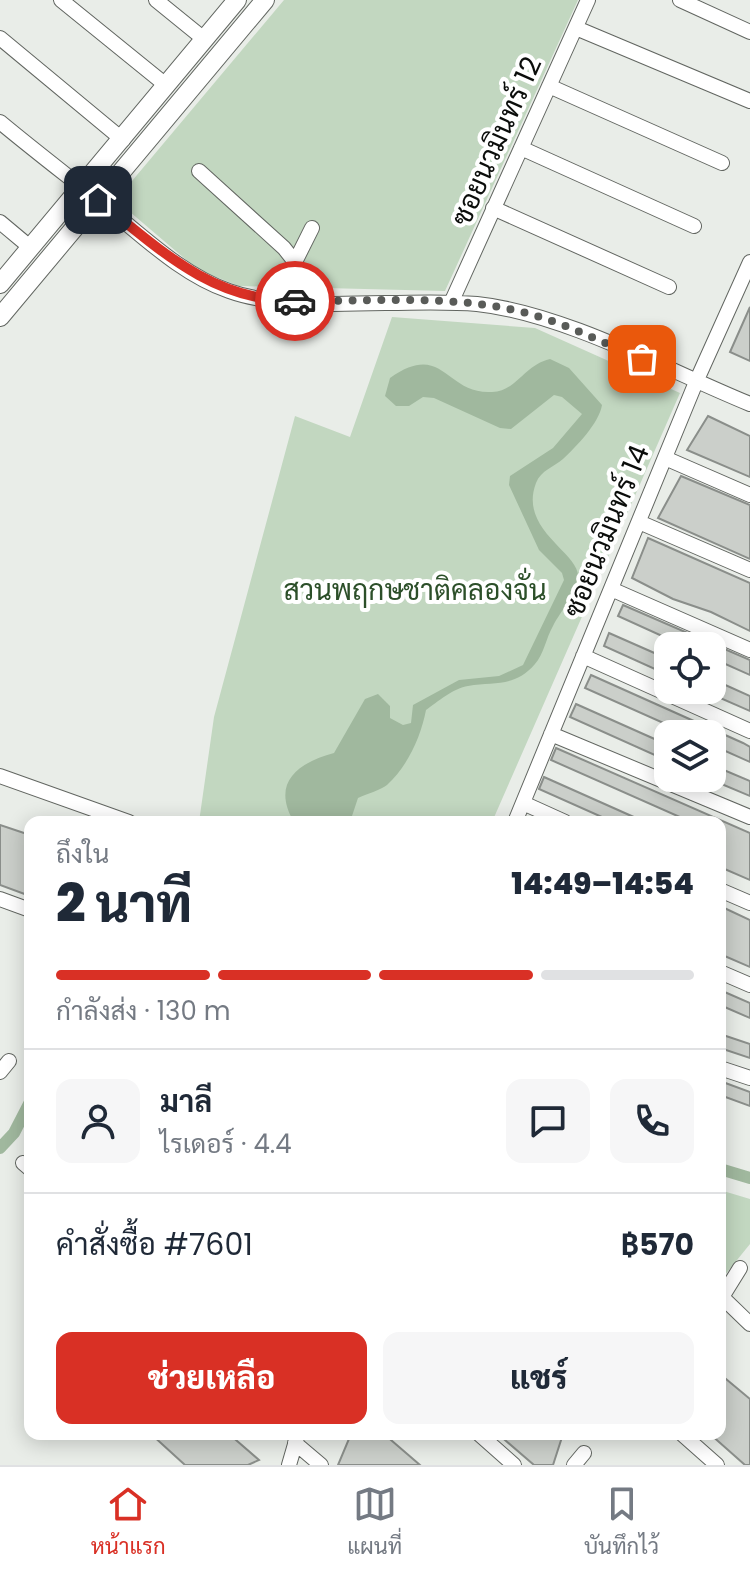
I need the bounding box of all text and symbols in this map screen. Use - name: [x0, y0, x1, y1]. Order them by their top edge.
- street label: ซอยนวมินทร์ 12: [442, 50, 551, 232]
- pin: [64, 166, 132, 234]
- icon: home: [76, 178, 120, 222]
- courier: [255, 261, 335, 341]
- icon: car: [273, 279, 317, 323]
- pin: [608, 325, 676, 393]
- icon: bag: [620, 337, 664, 381]
- street label: ซอยนวมินทร์ 14: [554, 439, 659, 623]
- park label: สวนพฤกษชาติคลองจั่น: [283, 567, 547, 610]
- map controls: [654, 632, 726, 792]
- button: locate: [654, 632, 726, 704]
- button: layers: [654, 720, 726, 792]
- text: ถึงใน: [56, 836, 109, 872]
- text: 14:49–14:54: [511, 862, 694, 905]
- text: 2 นาที: [56, 867, 192, 940]
- text: กำลังส่ง · 130 m: [56, 993, 230, 1029]
- button: person: [56, 1079, 140, 1163]
- button: chat: [506, 1079, 590, 1163]
- button: phone: [610, 1079, 694, 1163]
- text: มาลี: [160, 1080, 212, 1123]
- text: ไรเดอร์ · 4.4: [160, 1126, 292, 1162]
- text: คำสั่งซื้อ #7601: [56, 1223, 253, 1266]
- text: ฿570: [621, 1223, 694, 1266]
- button: ช่วยเหลือ: [56, 1332, 367, 1424]
- button: แชร์: [383, 1332, 694, 1424]
- tab: หน้าแรก: [91, 1482, 166, 1563]
- tab: แผนที่: [347, 1482, 402, 1563]
- tab: บันทึกไว้: [584, 1482, 659, 1563]

